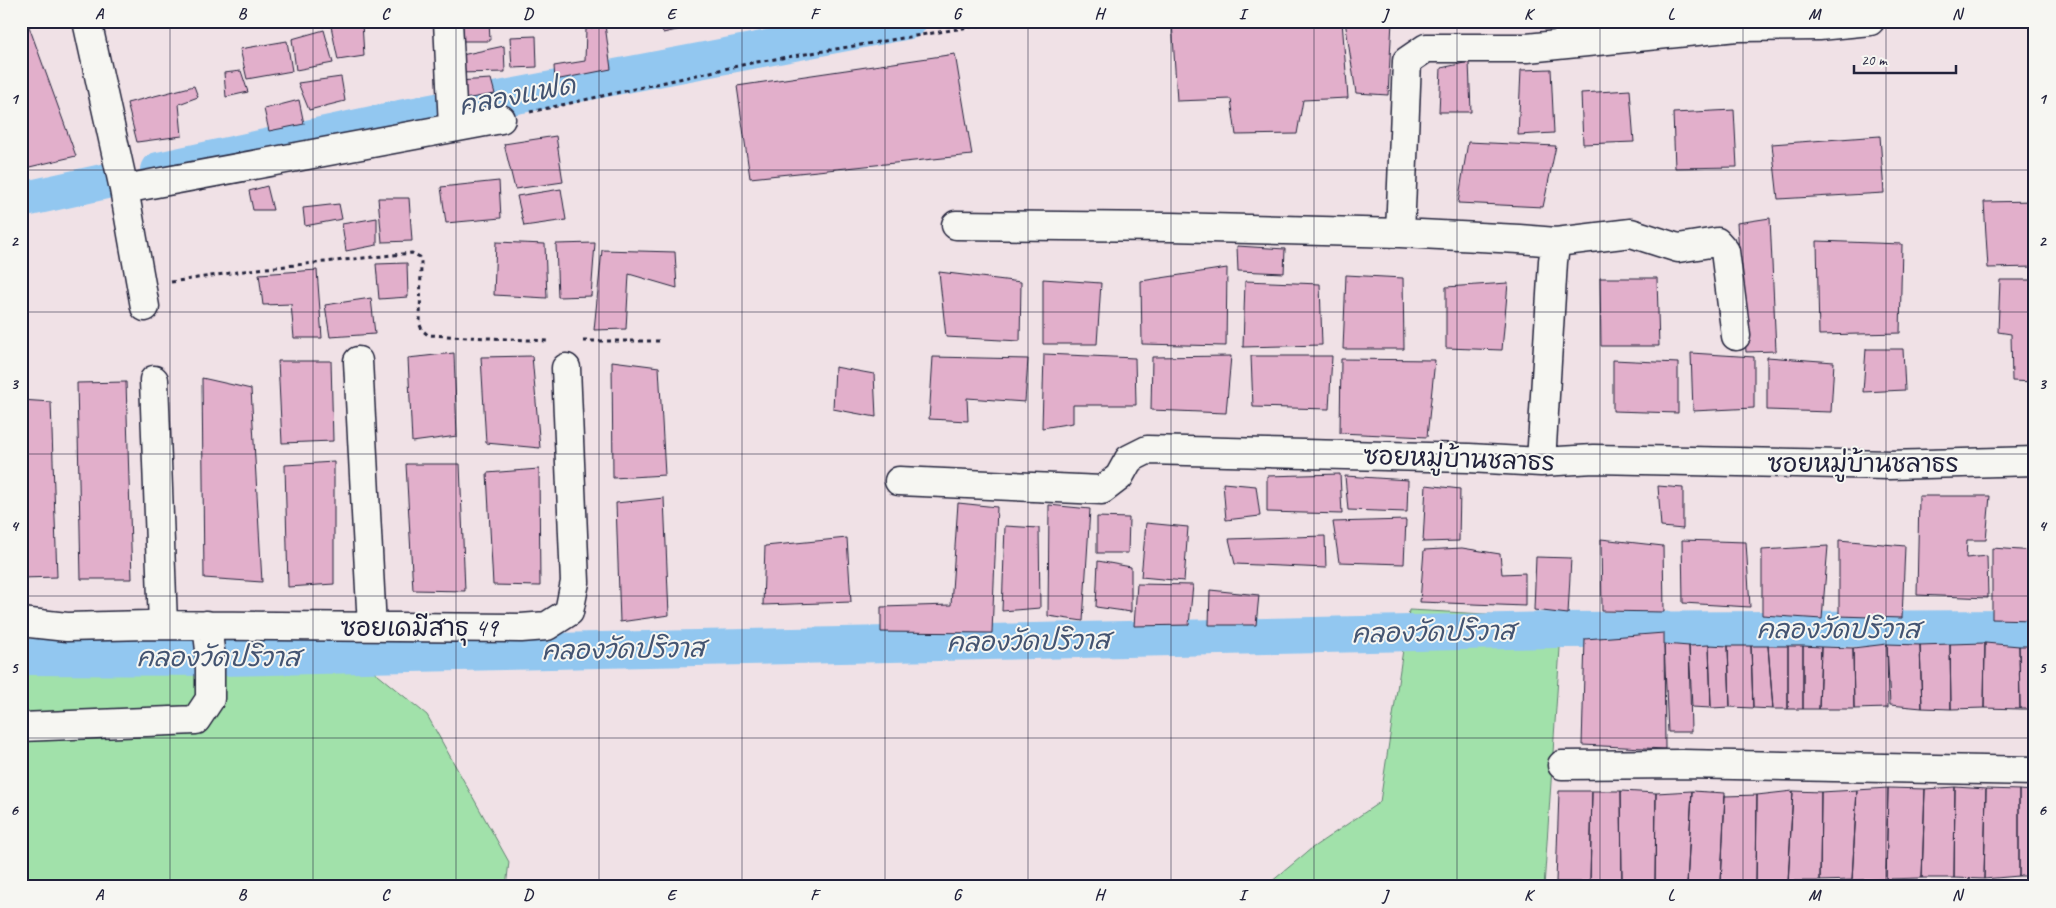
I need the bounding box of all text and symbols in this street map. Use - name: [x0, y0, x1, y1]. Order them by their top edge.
- text: A: [95, 4, 105, 24]
- text: B: [238, 4, 248, 24]
- text: C: [381, 4, 391, 24]
- text: D: [523, 4, 534, 24]
- text: E: [667, 4, 678, 24]
- text: F: [810, 4, 821, 24]
- text: G: [953, 4, 963, 24]
- text: H: [1094, 4, 1106, 24]
- text: I: [1239, 4, 1249, 24]
- text: J: [1381, 4, 1390, 24]
- text: K: [1524, 4, 1536, 24]
- text: L: [1668, 4, 1676, 24]
- text: M: [1808, 4, 1822, 24]
- text: N: [1952, 4, 1965, 24]
- scale bar: [1854, 42, 1956, 74]
- text: 20 m: [1861, 51, 1888, 70]
- water label: คลองแฟด: [456, 68, 579, 123]
- text: 1: [10, 89, 19, 109]
- text: 1: [2038, 89, 2047, 109]
- text: 2: [10, 231, 19, 251]
- text: 2: [2038, 231, 2047, 251]
- text: 3: [10, 374, 19, 394]
- text: 3: [2038, 374, 2047, 394]
- street label: ซอยหมู่บ้านชลาธร: [1363, 439, 1555, 480]
- street label: ซอยหมู่บ้านชลาธร: [1767, 447, 1959, 482]
- text: 4: [10, 516, 19, 536]
- text: 4: [2038, 516, 2047, 536]
- street label: ซอยเดมีสาธุ 49: [340, 612, 499, 646]
- water label: คลองวัดปริวาส: [1757, 613, 1926, 646]
- water label: คลองวัดปริวาส: [1351, 614, 1521, 650]
- water label: คลองวัดปริวาส: [946, 623, 1116, 659]
- water label: คลองวัดปริวาส: [541, 631, 711, 667]
- water label: คลองวัดปริวาส: [137, 641, 306, 674]
- text: 5: [11, 658, 20, 678]
- text: 5: [2039, 658, 2048, 678]
- text: 6: [10, 800, 19, 820]
- text: 6: [2038, 800, 2047, 820]
- text: A: [95, 885, 105, 905]
- text: B: [238, 885, 248, 905]
- text: C: [381, 885, 391, 905]
- text: D: [523, 885, 534, 905]
- text: E: [667, 885, 678, 905]
- text: F: [810, 885, 821, 905]
- text: G: [953, 885, 963, 905]
- text: H: [1094, 885, 1106, 905]
- text: I: [1239, 885, 1249, 905]
- text: J: [1381, 885, 1390, 905]
- text: K: [1524, 885, 1536, 905]
- text: L: [1668, 885, 1676, 905]
- text: M: [1808, 885, 1822, 905]
- text: N: [1952, 885, 1965, 905]

